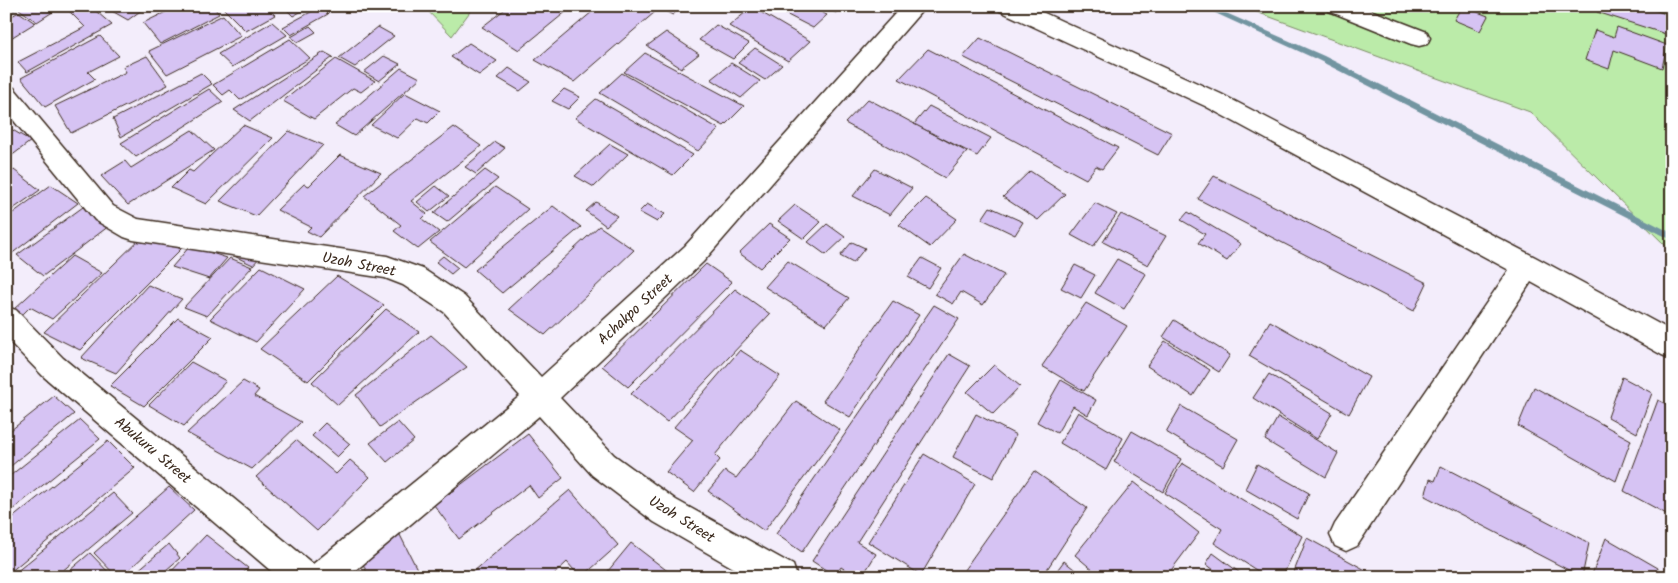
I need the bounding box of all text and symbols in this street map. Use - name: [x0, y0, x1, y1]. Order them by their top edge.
- street label: Uzoh Street: [320, 246, 398, 284]
- street label: Achakpo Street: [592, 268, 679, 351]
- street label: Abukuru Street: [108, 411, 196, 491]
- street label: Uzoh Street: [644, 490, 720, 550]

